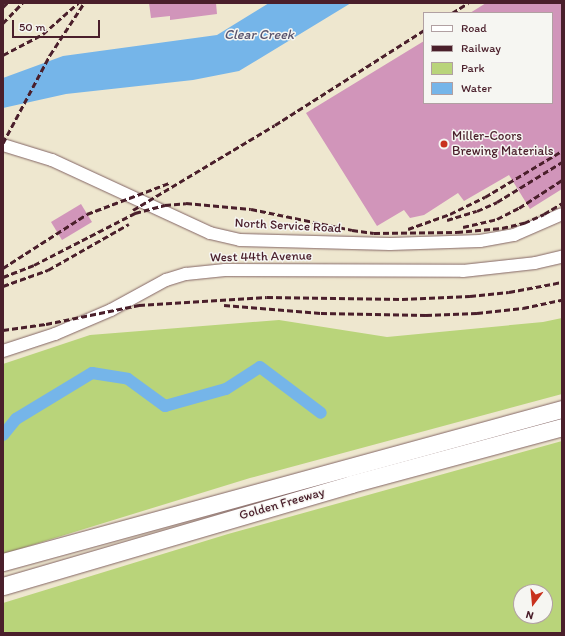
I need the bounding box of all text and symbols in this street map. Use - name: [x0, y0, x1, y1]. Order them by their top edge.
- scale bar: [14, 12, 102, 38]
- legend: [423, 12, 553, 104]
- text: 50 m: [19, 20, 45, 34]
- text: Road: [461, 21, 487, 35]
- water label: Clear Creek: [224, 27, 294, 43]
- text: Railway: [461, 41, 501, 55]
- text: Park: [461, 61, 485, 75]
- text: Water: [461, 81, 492, 95]
- place label: Miller-Coors Brewing Materials: [452, 129, 553, 160]
- marker: Miller-Coors Brewing Materials: [439, 139, 449, 149]
- street label: North Service Road: [234, 215, 342, 237]
- street label: West 44th Avenue: [210, 248, 312, 266]
- street label: Golden Freeway: [237, 484, 327, 524]
- north arrow: [513, 584, 553, 624]
- text: N: [524, 608, 535, 622]

